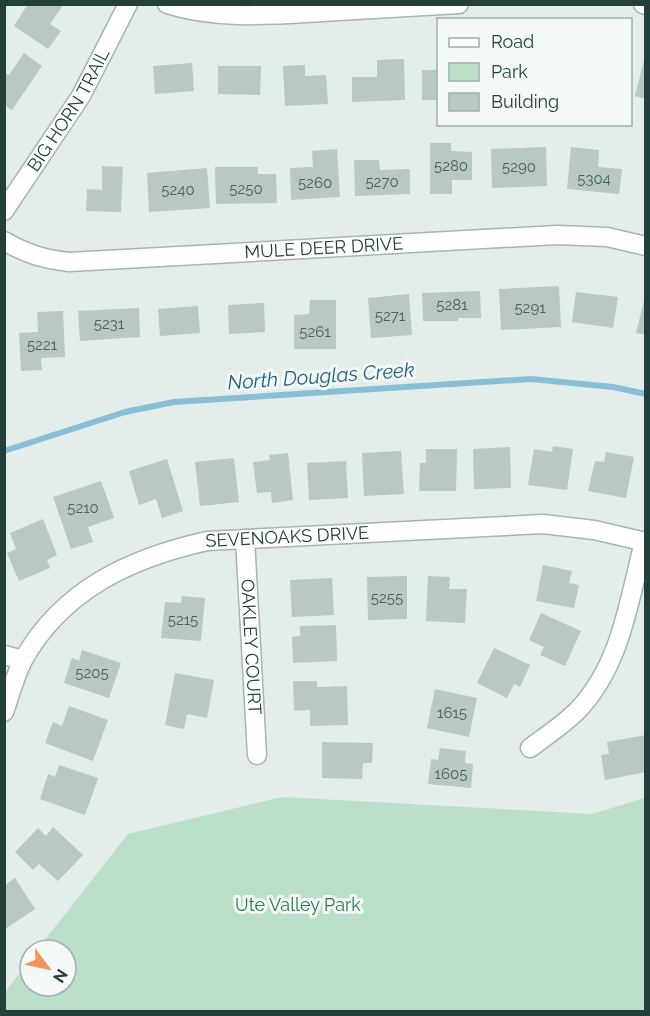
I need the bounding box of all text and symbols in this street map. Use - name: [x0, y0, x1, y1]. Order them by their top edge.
- legend: [437, 18, 632, 126]
- text: Road: [491, 31, 534, 52]
- street label: BIG HORN TRAIL: [23, 44, 114, 175]
- text: Park: [491, 61, 528, 82]
- text: Building: [491, 91, 559, 112]
- house number: 5280: [434, 157, 468, 175]
- house number: 5290: [502, 158, 536, 176]
- house number: 5304: [577, 170, 611, 188]
- house number: 5270: [365, 173, 399, 191]
- house number: 5260: [298, 174, 332, 192]
- house number: 5250: [229, 180, 263, 198]
- house number: 5240: [161, 181, 195, 199]
- street label: MULE DEER DRIVE: [244, 233, 404, 262]
- house number: 5281: [436, 296, 468, 314]
- house number: 5291: [514, 299, 546, 317]
- house number: 5271: [375, 307, 406, 325]
- house number: 5231: [94, 315, 125, 333]
- house number: 5261: [299, 323, 331, 341]
- house number: 5221: [27, 336, 58, 354]
- water label: North Douglas Creek: [227, 357, 416, 395]
- house number: 5210: [67, 499, 99, 517]
- street label: SEVENOAKS DRIVE: [205, 522, 370, 551]
- street label: OAKLEY COURT: [237, 578, 266, 715]
- house number: 5255: [371, 589, 403, 607]
- house number: 5215: [168, 611, 198, 629]
- house number: 5205: [75, 664, 109, 682]
- house number: 1615: [437, 704, 467, 722]
- house number: 1605: [435, 765, 467, 783]
- park label: Ute Valley Park: [235, 894, 361, 915]
- north arrow: [18, 938, 78, 998]
- text: N: [49, 966, 71, 986]

